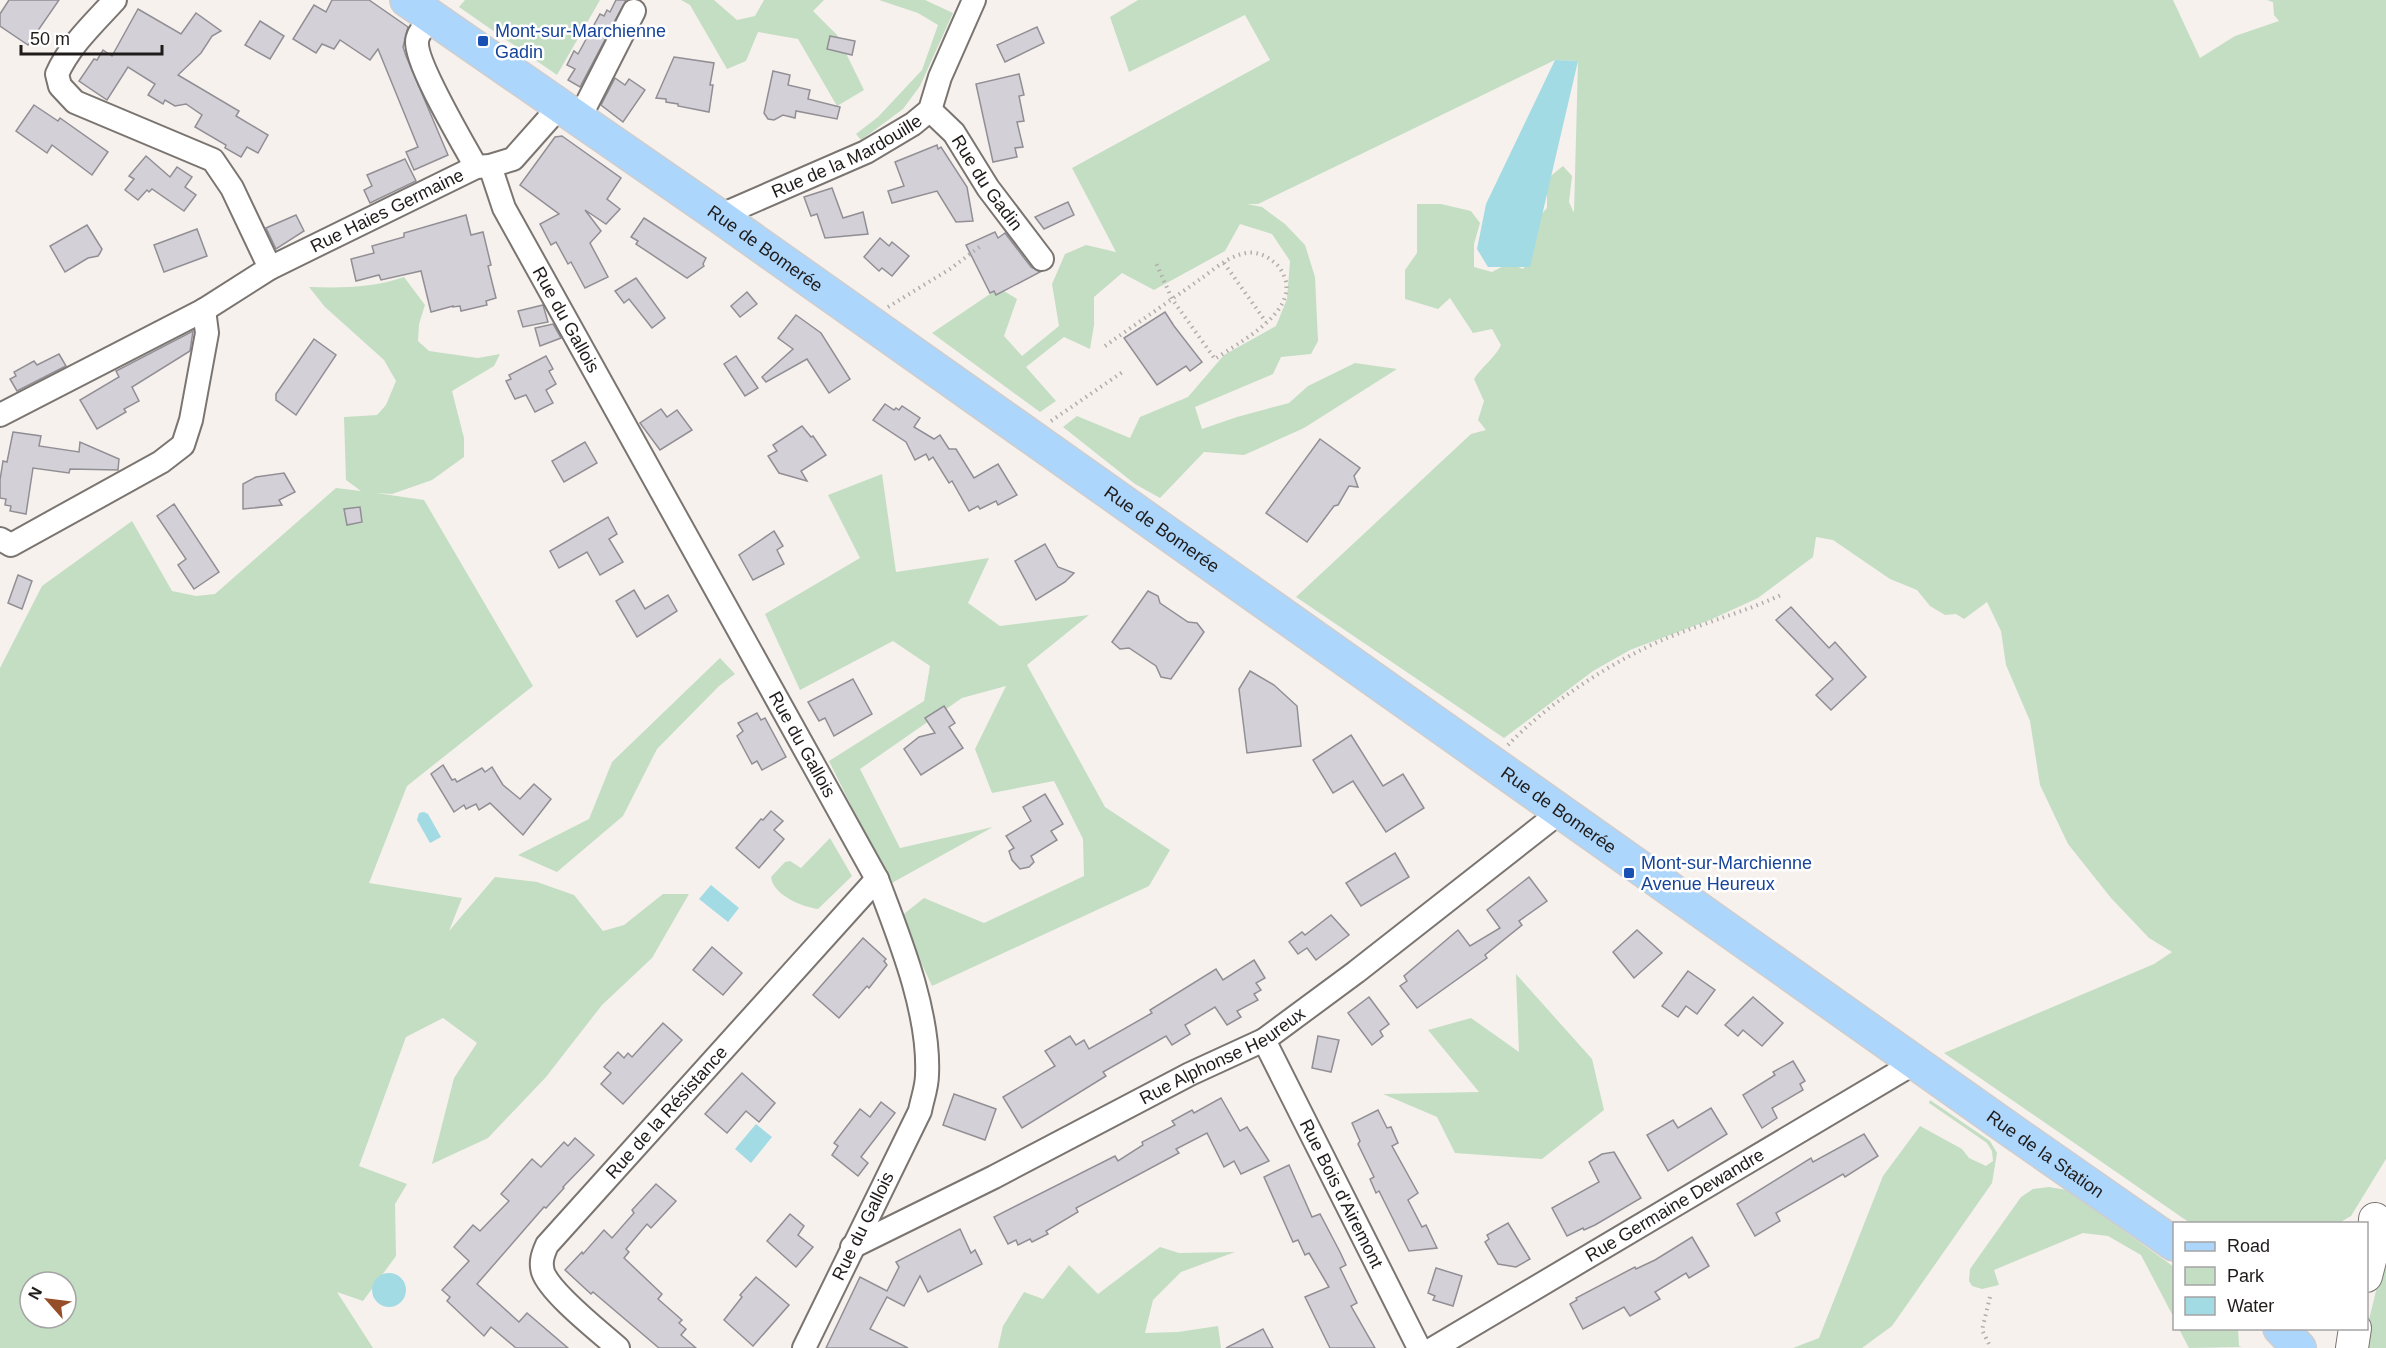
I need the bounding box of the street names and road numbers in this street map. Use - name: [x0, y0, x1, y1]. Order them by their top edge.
- street label: Rue de la Mardouille: [769, 111, 926, 202]
- street label: Rue du Gadin: [948, 131, 1027, 234]
- street label: Rue Haies Germaine: [307, 165, 467, 257]
- street label: Rue de Bomerée: [704, 201, 826, 296]
- street label: Rue du Gallois: [529, 263, 603, 376]
- street label: Rue de Bomerée: [1101, 482, 1223, 577]
- street label: Rue du Gallois: [765, 688, 840, 801]
- street label: Rue de Bomerée: [1497, 763, 1620, 858]
- street label: Rue Alphonse Heureux: [1136, 1003, 1309, 1109]
- street label: Rue de la Résistance: [602, 1042, 731, 1183]
- street label: Rue de la Station: [1983, 1106, 2108, 1202]
- street label: Rue Bois d'Airemont: [1296, 1116, 1387, 1271]
- street label: Rue Germaine Dewandre: [1582, 1144, 1768, 1266]
- street label: Rue du Gallois: [828, 1169, 898, 1283]

